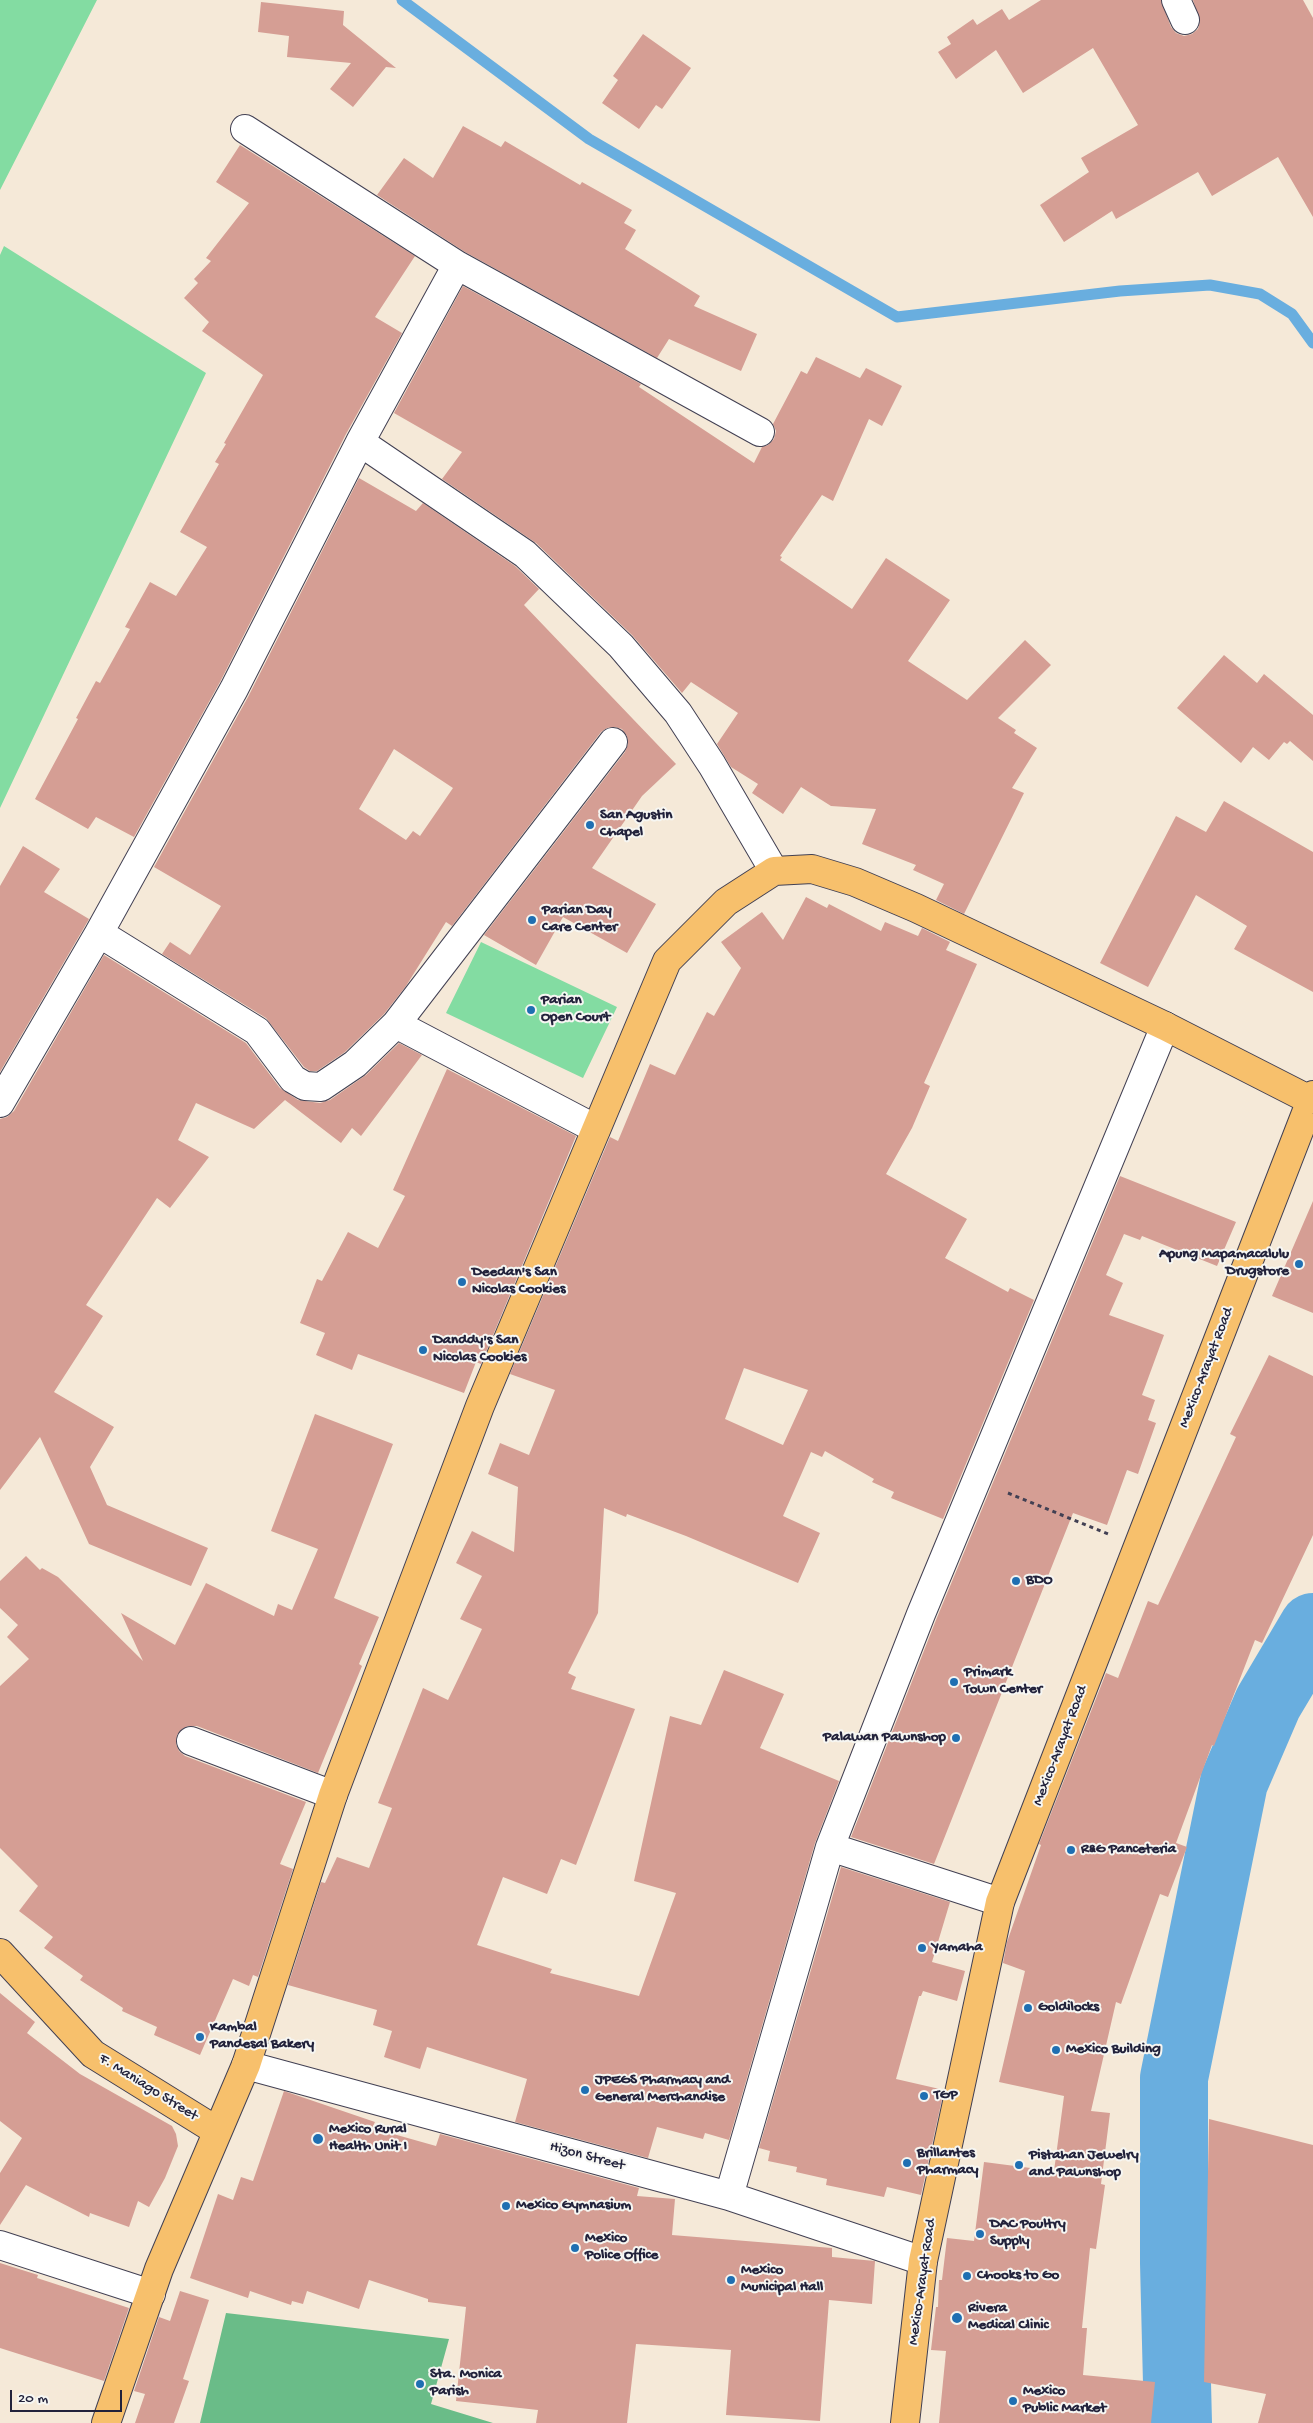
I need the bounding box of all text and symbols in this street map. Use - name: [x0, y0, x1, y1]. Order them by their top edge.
- place label: San Agustin Chapel: [600, 807, 672, 842]
- marker: San Agustin Chapel: [584, 819, 596, 831]
- place label: Parian Day Care Center: [542, 902, 617, 937]
- marker: Parian Day Care Center: [526, 914, 538, 926]
- place label: Parian Open Court: [541, 992, 610, 1027]
- marker: Parian Open Court: [525, 1004, 537, 1016]
- place label: Apung Mapamacalulu Drugstore: [1159, 1246, 1289, 1281]
- marker: Apung Mapamacalulu Drugstore: [1293, 1258, 1305, 1270]
- place label: Deedan's San Nicolas Cookies: [472, 1264, 566, 1299]
- marker: Deedan's San Nicolas Cookies: [456, 1276, 468, 1288]
- street label: Mexico-Arayat Road: [1176, 1305, 1238, 1431]
- place label: Danddy's San Nicolas Cookies: [433, 1332, 527, 1367]
- marker: Danddy's San Nicolas Cookies: [417, 1344, 429, 1356]
- place label: BDO: [1026, 1572, 1052, 1590]
- marker: BDO: [1010, 1575, 1022, 1587]
- place label: Primark Town Center: [964, 1664, 1042, 1699]
- marker: Primark Town Center: [948, 1676, 960, 1688]
- street label: Mexico-Arayat Road: [1030, 1683, 1092, 1809]
- place label: Palawan Pawnshop: [823, 1729, 946, 1747]
- marker: Palawan Pawnshop: [950, 1732, 962, 1744]
- place label: R&G Panceteria: [1081, 1841, 1176, 1859]
- marker: R&G Panceteria: [1065, 1844, 1077, 1856]
- place label: Yamaha: [932, 1939, 983, 1957]
- marker: Yamaha: [916, 1942, 928, 1954]
- place label: Goldilocks: [1038, 1999, 1099, 2017]
- marker: Goldilocks: [1022, 2002, 1034, 2014]
- place label: Kambal Pandesal Bakery: [210, 2019, 314, 2054]
- marker: Kambal Pandesal Bakery: [194, 2031, 206, 2043]
- place label: Mexico Building: [1066, 2041, 1161, 2059]
- marker: Mexico Building: [1050, 2044, 1062, 2056]
- street label: F. Maniago Street: [95, 2050, 201, 2126]
- place label: JPEGS Pharmacy and General Merchandise: [595, 2072, 730, 2107]
- marker: JPEGS Pharmacy and General Merchandise: [579, 2084, 591, 2096]
- place label: TGP: [934, 2087, 958, 2105]
- marker: TGP: [918, 2090, 930, 2102]
- place label: Mexico Rural Health Unit I: [329, 2121, 407, 2156]
- marker: Mexico Rural Health Unit I: [311, 2132, 325, 2146]
- street label: Hizon Street: [548, 2138, 626, 2176]
- place label: Brillantes Pharmacy: [917, 2145, 978, 2180]
- place label: Pistahan Jewelry and Pawnshop: [1029, 2147, 1139, 2182]
- marker: Brillantes Pharmacy: [901, 2157, 913, 2169]
- marker: Pistahan Jewelry and Pawnshop: [1013, 2159, 1025, 2171]
- place label: Mexico Gymnasium: [516, 2197, 631, 2215]
- marker: Mexico Gymnasium: [500, 2200, 512, 2212]
- place label: DAC Poultry Supply: [990, 2216, 1066, 2251]
- street label: Mexico-Arayat Road: [905, 2218, 941, 2346]
- marker: DAC Poultry Supply: [974, 2228, 986, 2240]
- place label: Mexico Police Office: [585, 2230, 658, 2265]
- marker: Mexico Police Office: [569, 2242, 581, 2254]
- place label: Mexico Municipal Hall: [741, 2262, 823, 2297]
- place label: Chooks to Go: [977, 2267, 1059, 2285]
- marker: Chooks to Go: [961, 2270, 973, 2282]
- marker: Mexico Municipal Hall: [725, 2274, 737, 2286]
- place label: Rivera Medical Clinic: [968, 2300, 1049, 2335]
- marker: Rivera Medical Clinic: [950, 2311, 964, 2325]
- place label: Sta. Monica Parish: [430, 2366, 502, 2401]
- marker: Sta. Monica Parish: [414, 2378, 426, 2390]
- scale bar: [12, 2380, 125, 2412]
- place label: Mexico Public Market: [1023, 2383, 1106, 2418]
- text: 20 m: [18, 2390, 48, 2408]
- marker: Mexico Public Market: [1007, 2395, 1019, 2407]

